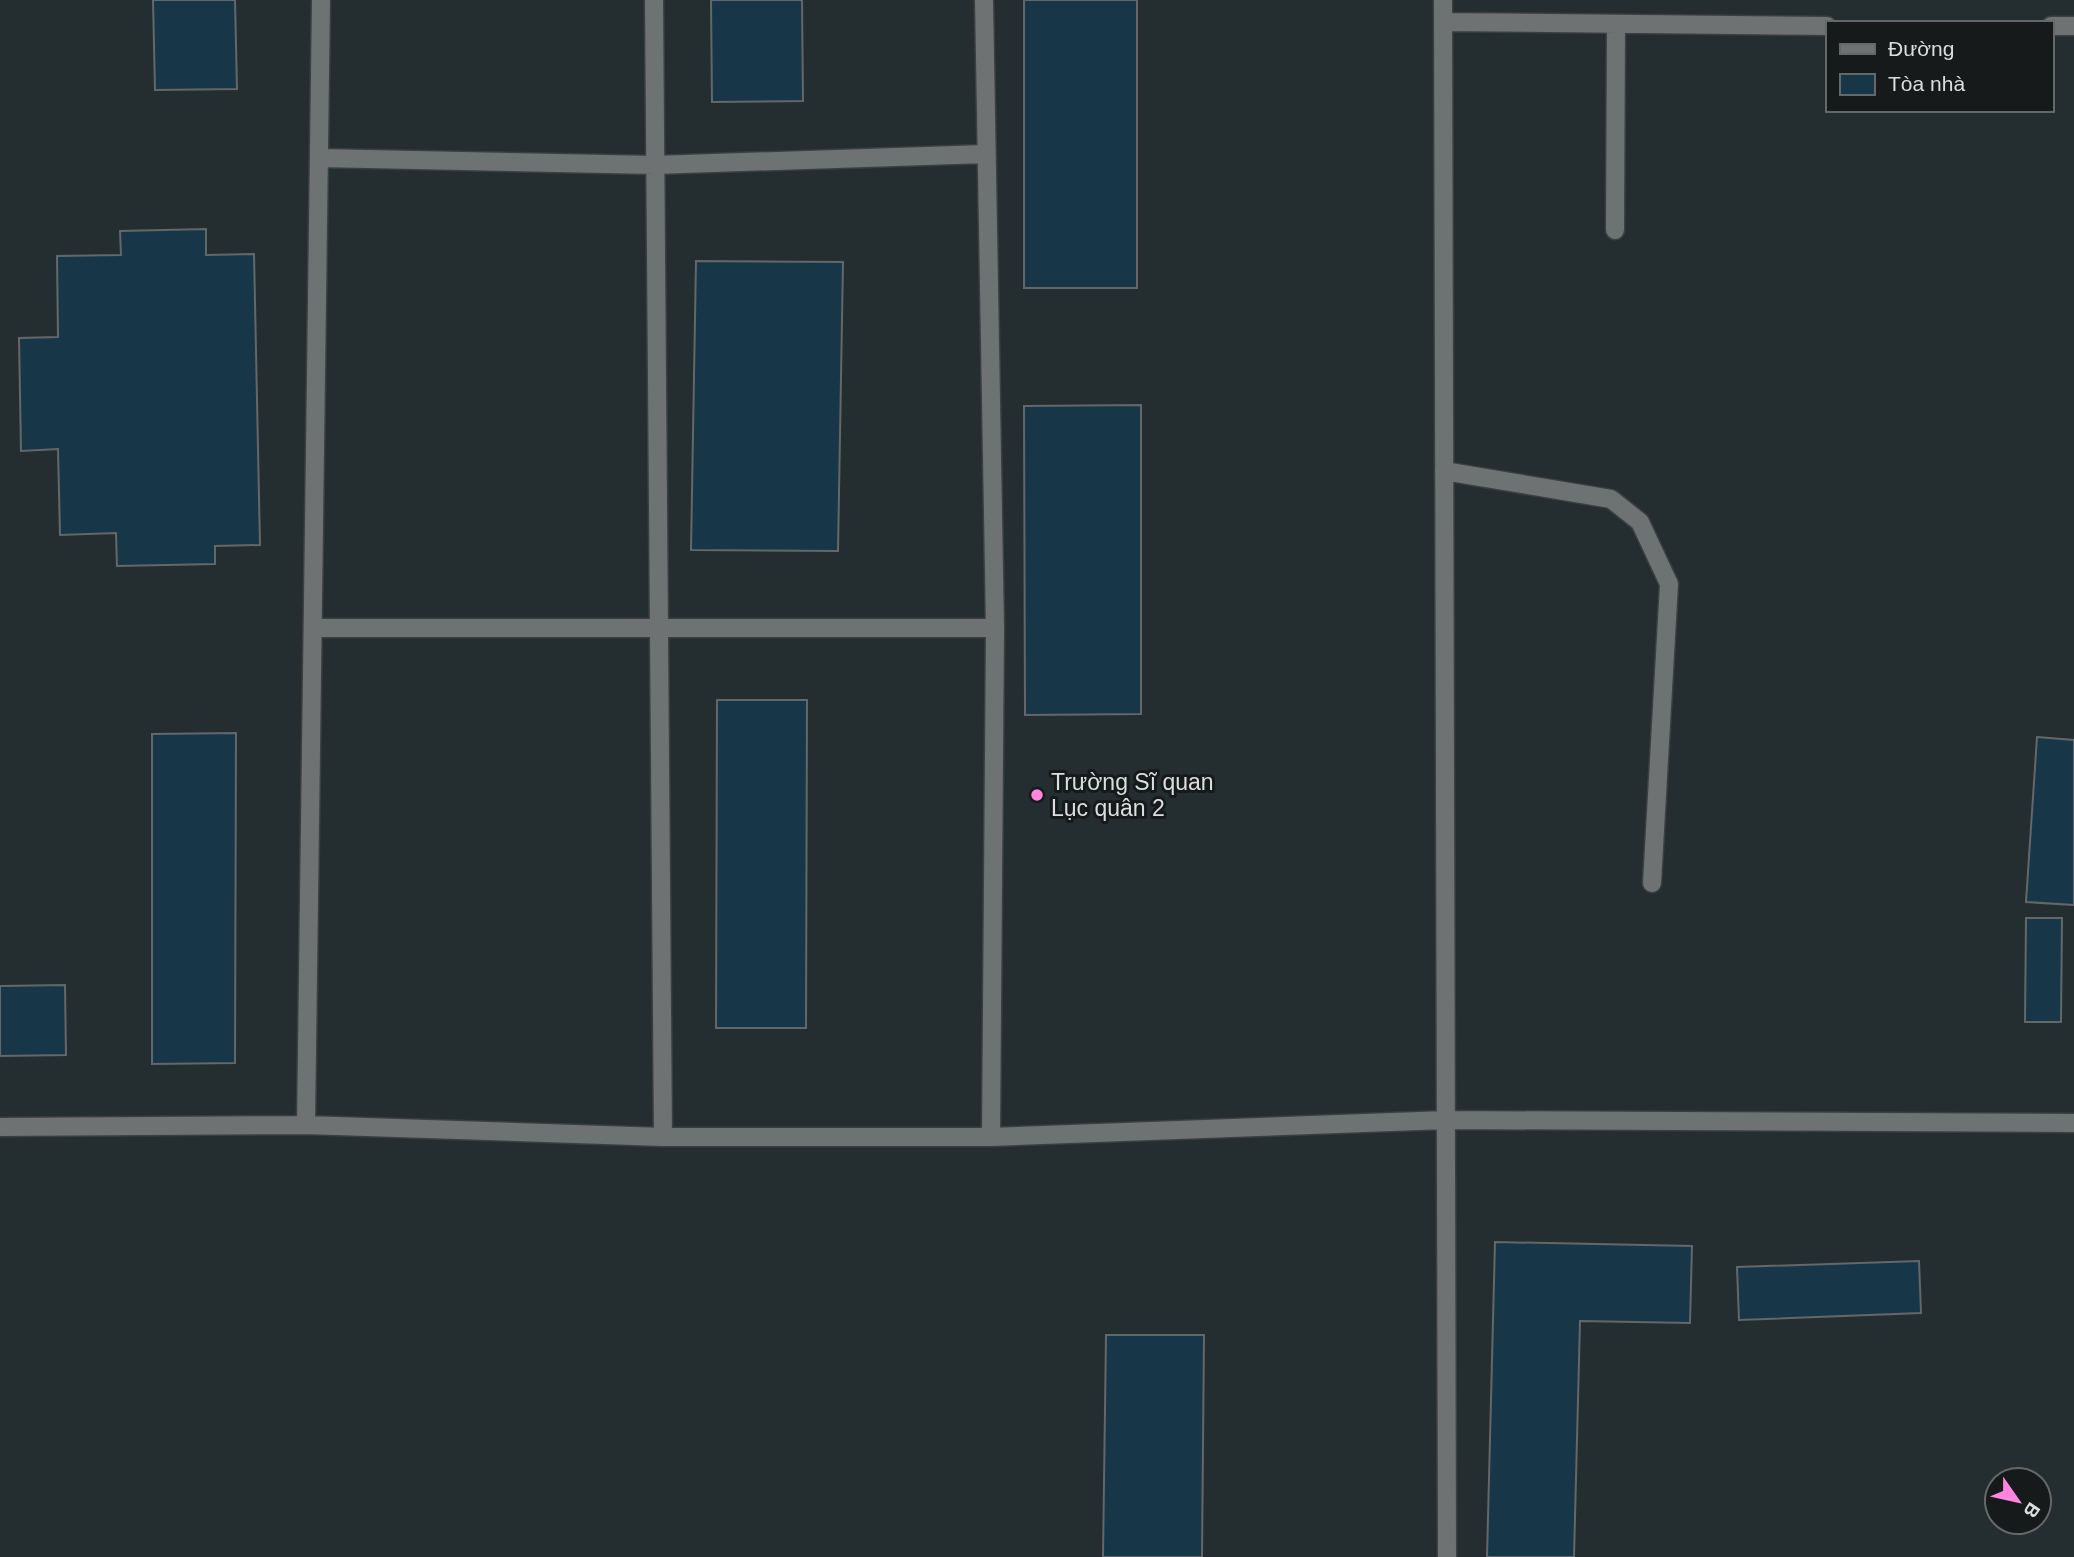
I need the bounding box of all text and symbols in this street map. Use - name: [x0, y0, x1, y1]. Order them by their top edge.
- legend: [1826, 21, 2053, 112]
- text: Đường: [1888, 37, 1954, 60]
- text: Tòa nhà: [1888, 72, 1965, 95]
- place label: Trường Sĩ quan Lục quân 2: [1051, 769, 1214, 821]
- marker: Trường Sĩ quan Lục quân 2: [1029, 787, 1045, 803]
- north arrow: [1983, 1466, 2053, 1536]
- text: B: [2019, 1499, 2044, 1522]

